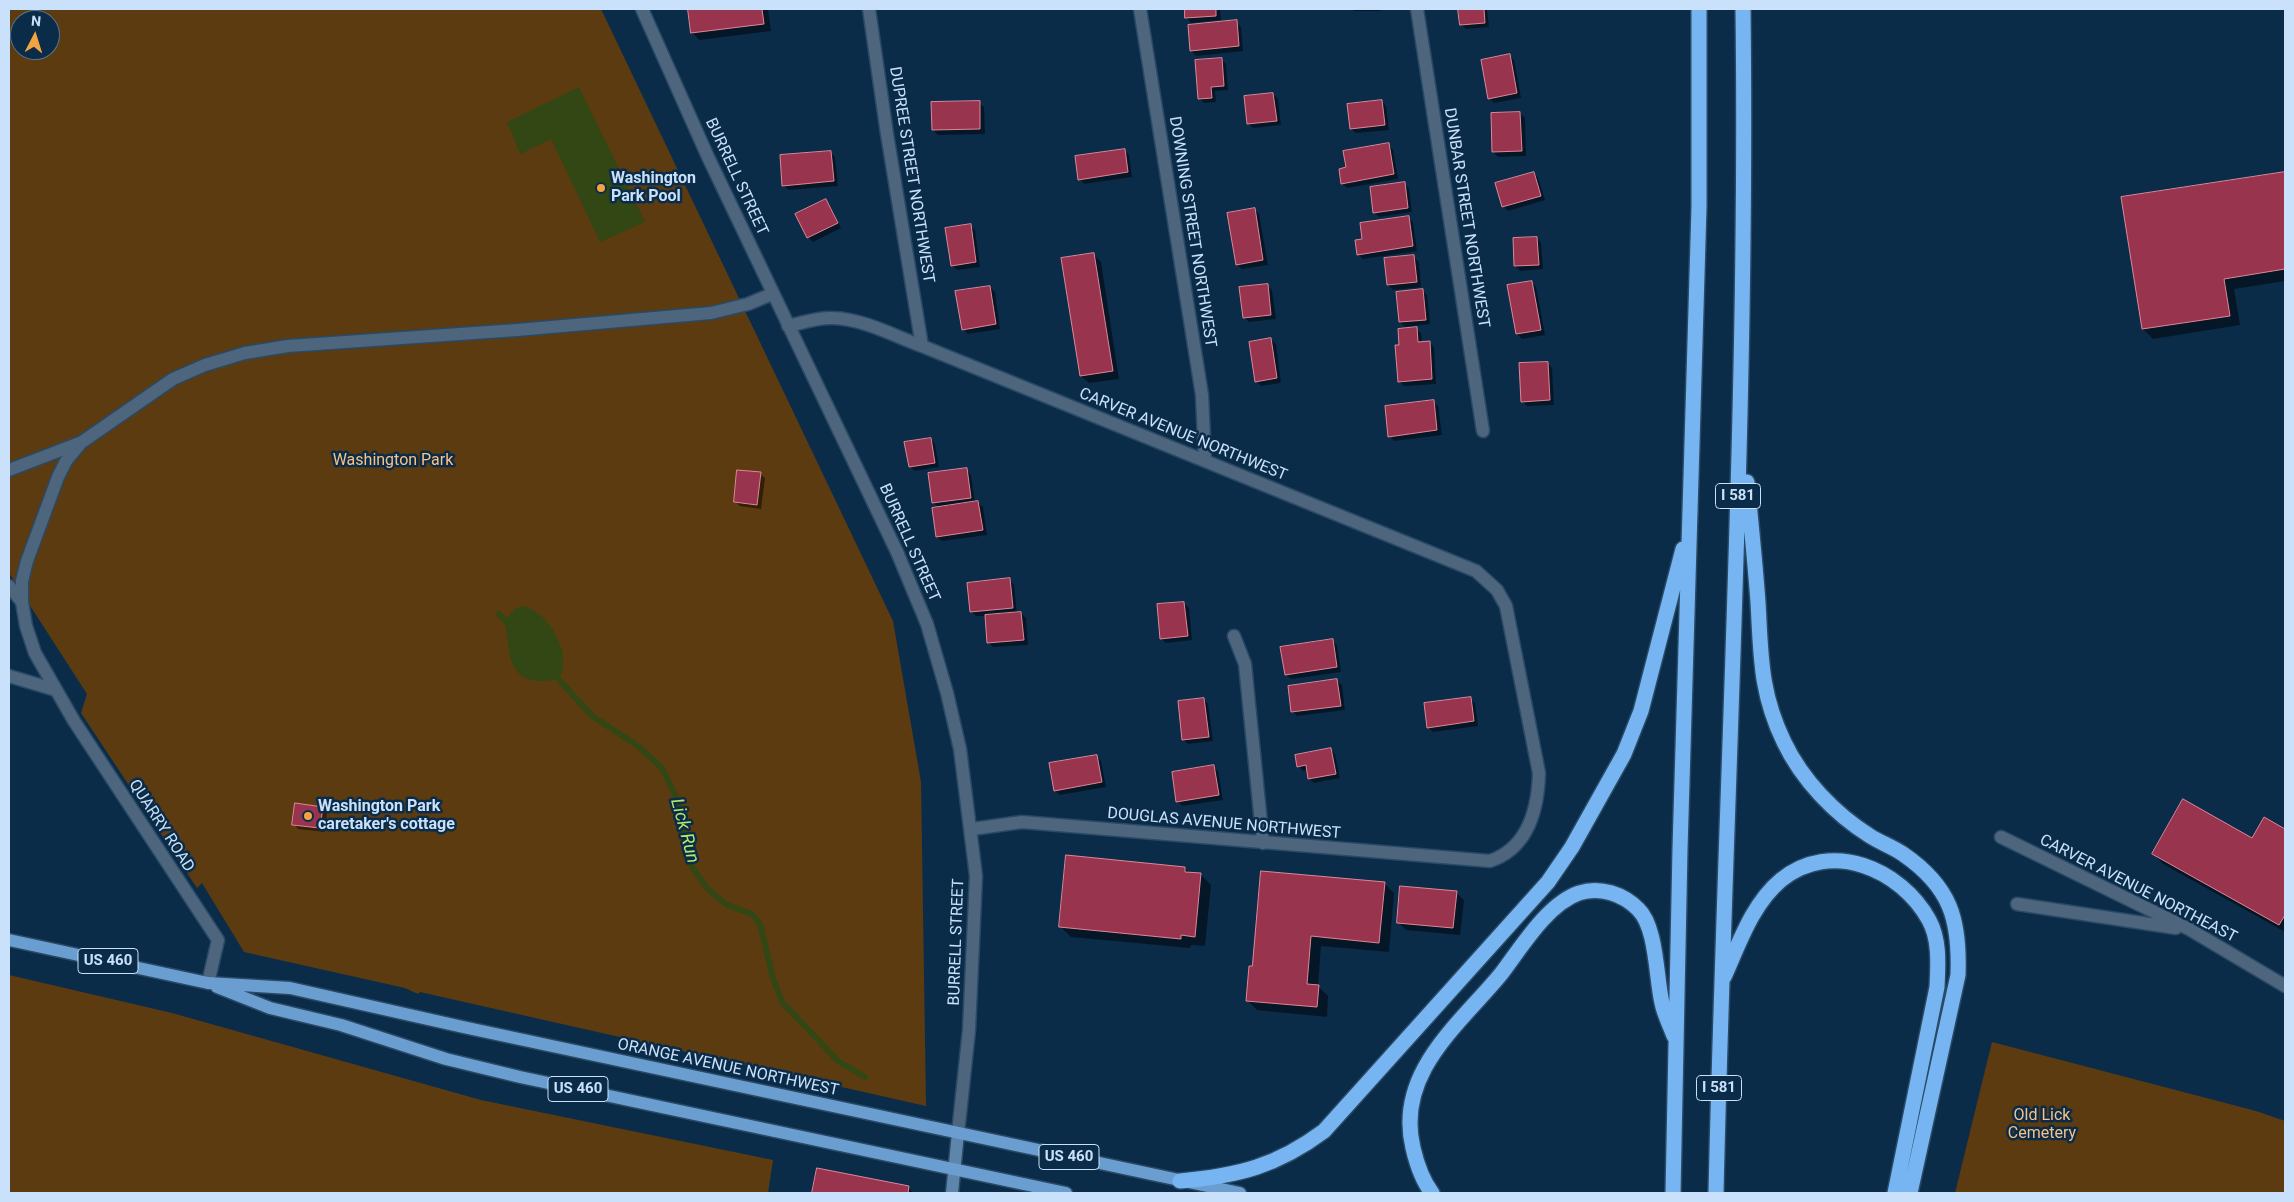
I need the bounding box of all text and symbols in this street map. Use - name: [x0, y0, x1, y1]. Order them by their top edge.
- north arrow: [10, 10, 60, 60]
- text: N: [31, 13, 42, 29]
- street label: DUPREE STREET NORTHWEST: [884, 65, 938, 285]
- street label: DUNBAR STREET NORTHWEST: [1439, 107, 1493, 329]
- street label: BURRELL STREET: [700, 115, 772, 239]
- street label: DOWNING STREET NORTHWEST: [1164, 115, 1220, 349]
- place label: Washington Park Pool: [611, 169, 696, 207]
- marker: Washington Park Pool: [595, 182, 607, 194]
- street label: CARVER AVENUE NORTHWEST: [1076, 384, 1290, 486]
- park label: Washington Park: [333, 451, 453, 471]
- street label: BURRELL STREET: [874, 481, 944, 605]
- road number: I 581: [1716, 484, 1760, 508]
- street label: QUARRY ROAD: [124, 776, 198, 876]
- water label: Lick Run: [665, 796, 703, 866]
- place label: Washington Park caretaker's cottage: [318, 797, 455, 835]
- street label: DOUGLAS AVENUE NORTHWEST: [1106, 804, 1342, 844]
- marker: Washington Park caretaker's cottage: [302, 810, 314, 822]
- street label: CARVER AVENUE NORTHEAST: [2036, 831, 2240, 947]
- street label: BURRELL STREET: [945, 878, 969, 1006]
- road number: US 460: [78, 948, 138, 974]
- street label: ORANGE AVENUE NORTHWEST: [616, 1035, 840, 1101]
- road number: US 460: [548, 1076, 608, 1102]
- road number: I 581: [1696, 1076, 1742, 1100]
- park label: Old Lick Cemetery: [2008, 1106, 2076, 1144]
- road number: US 460: [1039, 1144, 1099, 1170]

